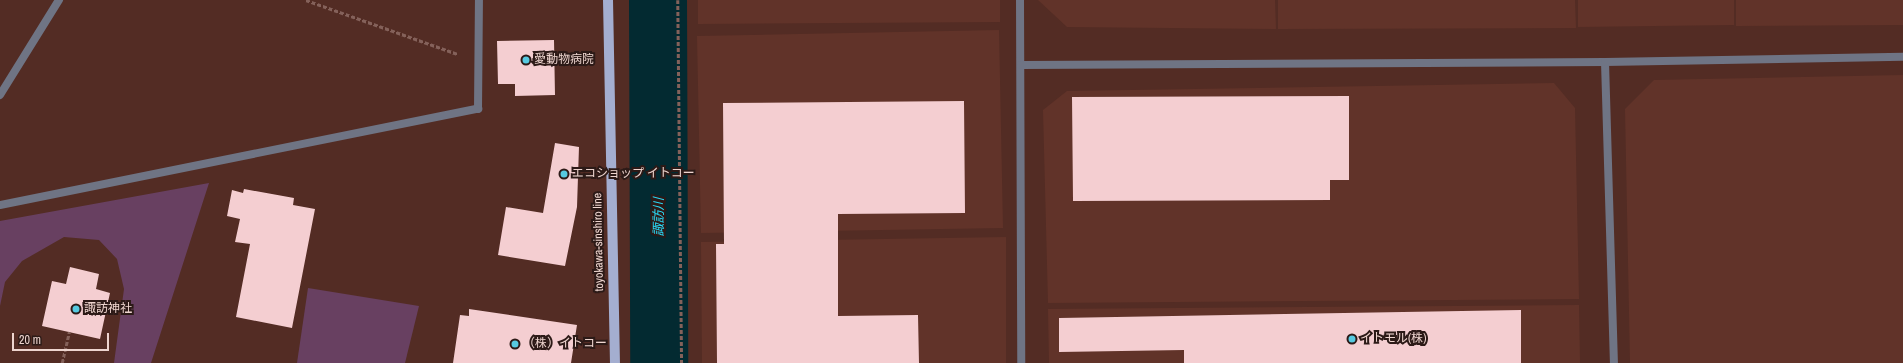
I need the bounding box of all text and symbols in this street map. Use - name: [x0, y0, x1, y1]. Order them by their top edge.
- place label: 愛動物病院: [534, 53, 594, 67]
- marker: 愛動物病院: [521, 55, 531, 65]
- place label: エコショップ イトコー: [572, 167, 695, 181]
- marker: エコショップ イトコー: [559, 169, 569, 179]
- street label: toyokawa-sinshiro line: [591, 193, 607, 291]
- water label: 諏訪川: [651, 198, 667, 236]
- place label: 諏訪神社: [84, 302, 132, 316]
- marker: 諏訪神社: [71, 304, 81, 314]
- scale bar: [14, 325, 111, 351]
- text: 20 m: [19, 332, 41, 348]
- place label: イトモル(株): [1360, 332, 1427, 346]
- marker: イトモル(株): [1347, 334, 1357, 344]
- place label: （株）イトコー: [523, 337, 607, 351]
- marker: （株）イトコー: [510, 339, 520, 349]

